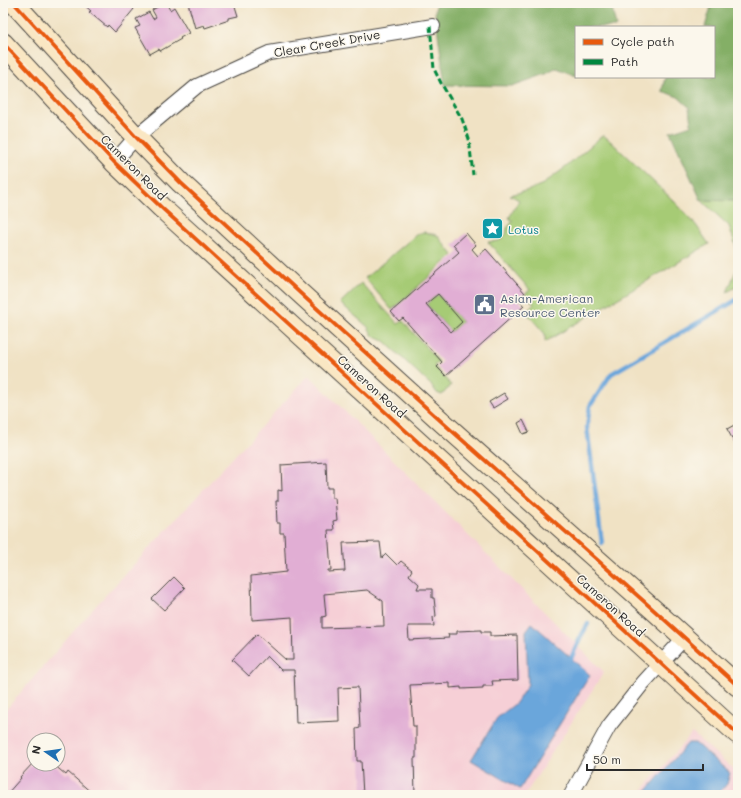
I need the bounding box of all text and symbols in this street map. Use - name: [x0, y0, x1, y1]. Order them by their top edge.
- street label: Clear Creek Drive: [273, 26, 381, 60]
- legend: [575, 26, 715, 78]
- text: Cycle path: [611, 33, 674, 49]
- text: Path: [611, 53, 638, 69]
- street label: Cameron Road: [98, 131, 171, 204]
- place icon: Lotus: [480, 216, 506, 242]
- place label: Lotus: [508, 221, 539, 237]
- place label: Asian-American Resource Center: [500, 290, 600, 320]
- public building icon: Asian-American Resource Center: [472, 292, 498, 318]
- street label: Cameron Road: [334, 351, 410, 421]
- street label: Cameron Road: [573, 570, 649, 640]
- north arrow: [26, 732, 66, 772]
- text: N: [28, 744, 44, 755]
- scale bar: [587, 746, 703, 772]
- text: 50 m: [593, 751, 621, 767]

